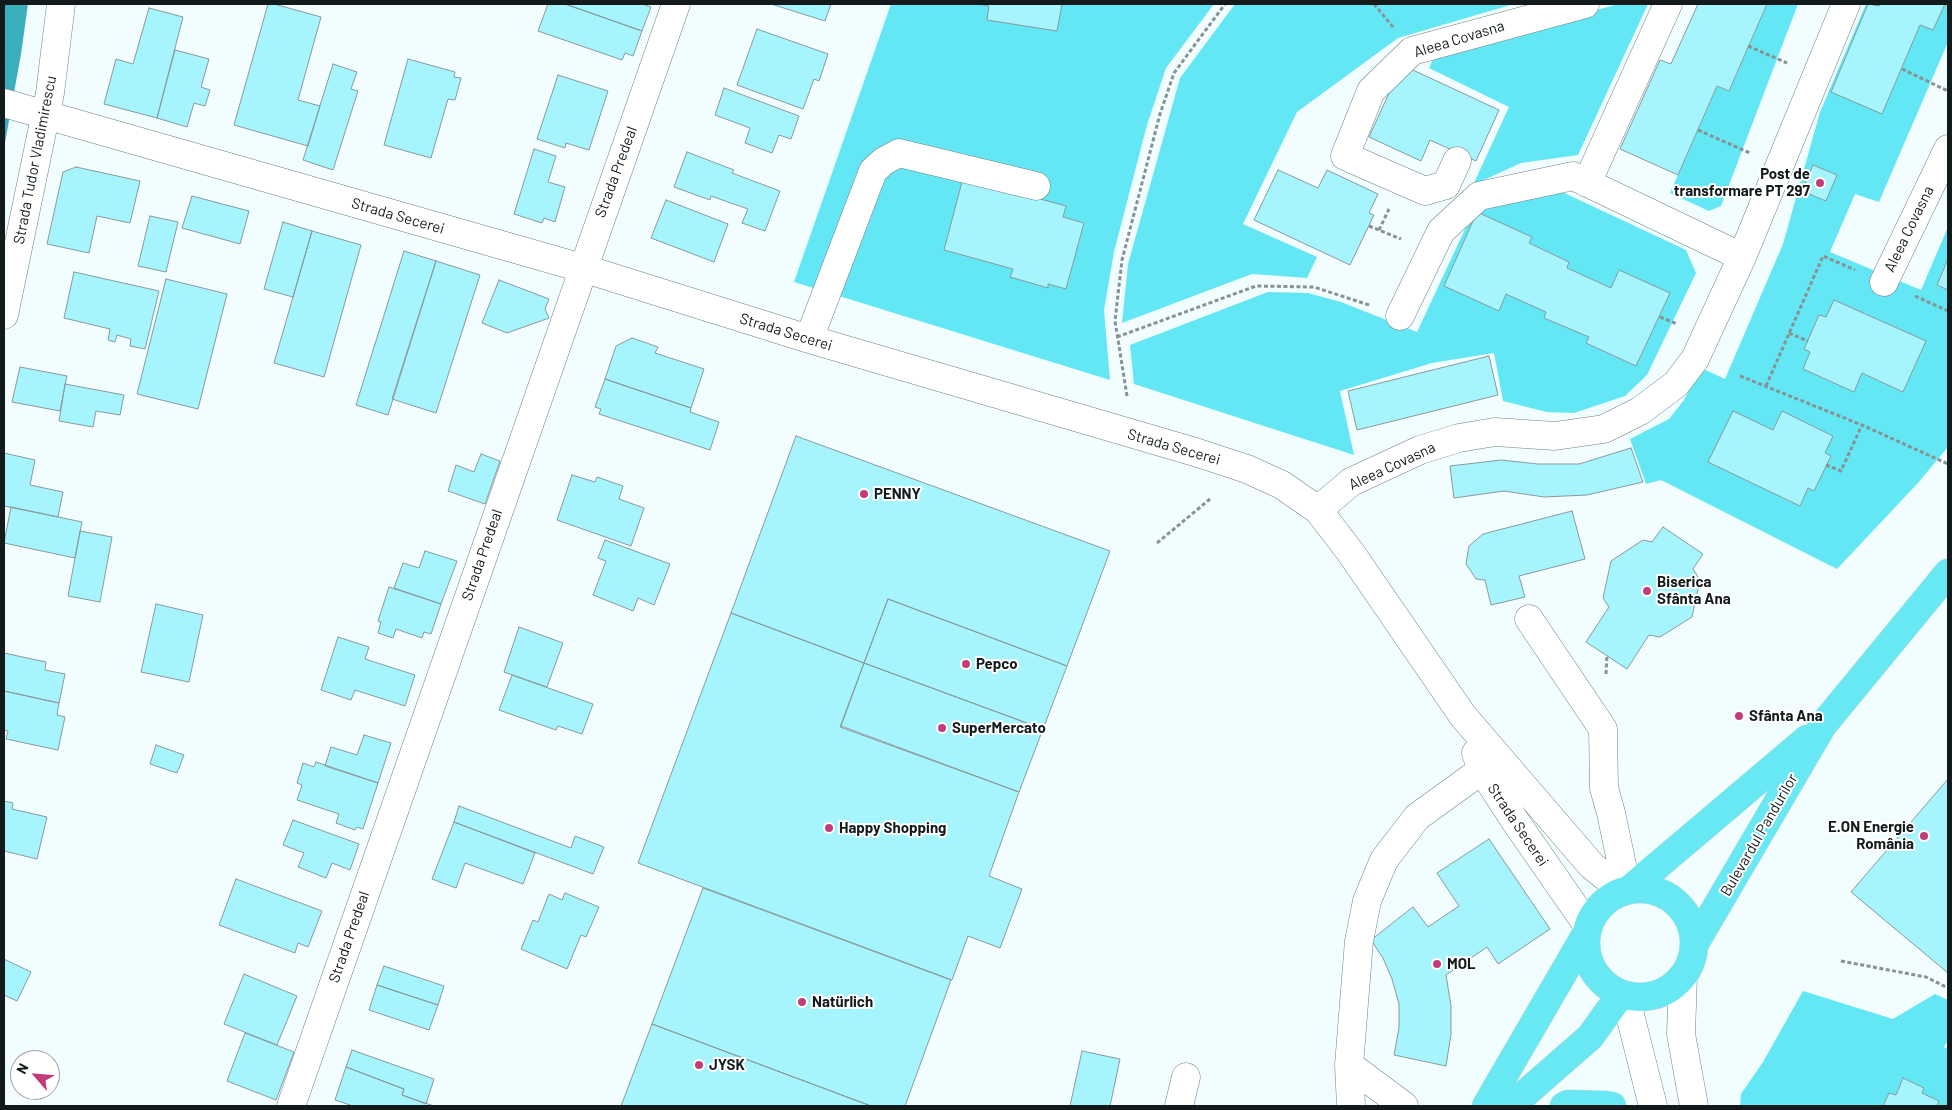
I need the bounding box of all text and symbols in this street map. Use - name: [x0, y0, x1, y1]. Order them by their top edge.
- street label: Aleea Covasna: [1412, 17, 1506, 61]
- street label: Strada Tudor Vladimirescu: [10, 74, 60, 246]
- street label: Strada Predeal: [591, 124, 641, 220]
- place label: Post de transformare PT 297: [1674, 165, 1810, 200]
- marker: Post de transformare PT 297: [1814, 177, 1826, 189]
- street label: Aleea Covasna: [1880, 183, 1938, 275]
- street label: Strada Secerei: [349, 194, 447, 238]
- street label: Strada Secerei: [738, 309, 834, 355]
- street label: Strada Secerei: [1125, 425, 1223, 469]
- street label: Aleea Covasna: [1346, 438, 1438, 494]
- place label: PENNY: [874, 485, 921, 503]
- marker: PENNY: [858, 488, 870, 500]
- street label: Strada Predeal: [458, 507, 506, 603]
- place label: Biserica Sfânta Ana: [1657, 573, 1731, 608]
- marker: Biserica Sfânta Ana: [1641, 585, 1653, 597]
- place label: Pepco: [976, 655, 1018, 673]
- marker: Pepco: [960, 658, 972, 670]
- place label: Sfânta Ana: [1749, 707, 1823, 725]
- marker: Sfânta Ana: [1733, 710, 1745, 722]
- place label: SuperMercato: [952, 719, 1046, 737]
- marker: SuperMercato: [936, 722, 948, 734]
- street label: Bulevardul Pandurilor: [1717, 771, 1801, 899]
- street label: Strada Secerei: [1484, 780, 1552, 870]
- place label: E.ON Energie România: [1828, 818, 1914, 853]
- place label: Happy Shopping: [839, 819, 946, 837]
- marker: Happy Shopping: [823, 822, 835, 834]
- marker: E.ON Energie România: [1918, 830, 1930, 842]
- street label: Strada Predeal: [325, 889, 373, 985]
- place label: MOL: [1447, 955, 1476, 973]
- marker: MOL: [1431, 958, 1443, 970]
- place label: Natürlich: [812, 993, 873, 1011]
- marker: Natürlich: [796, 996, 808, 1008]
- north arrow: [10, 1050, 60, 1100]
- place label: JYSK: [709, 1056, 745, 1074]
- marker: JYSK: [693, 1059, 705, 1071]
- text: N: [12, 1060, 32, 1076]

